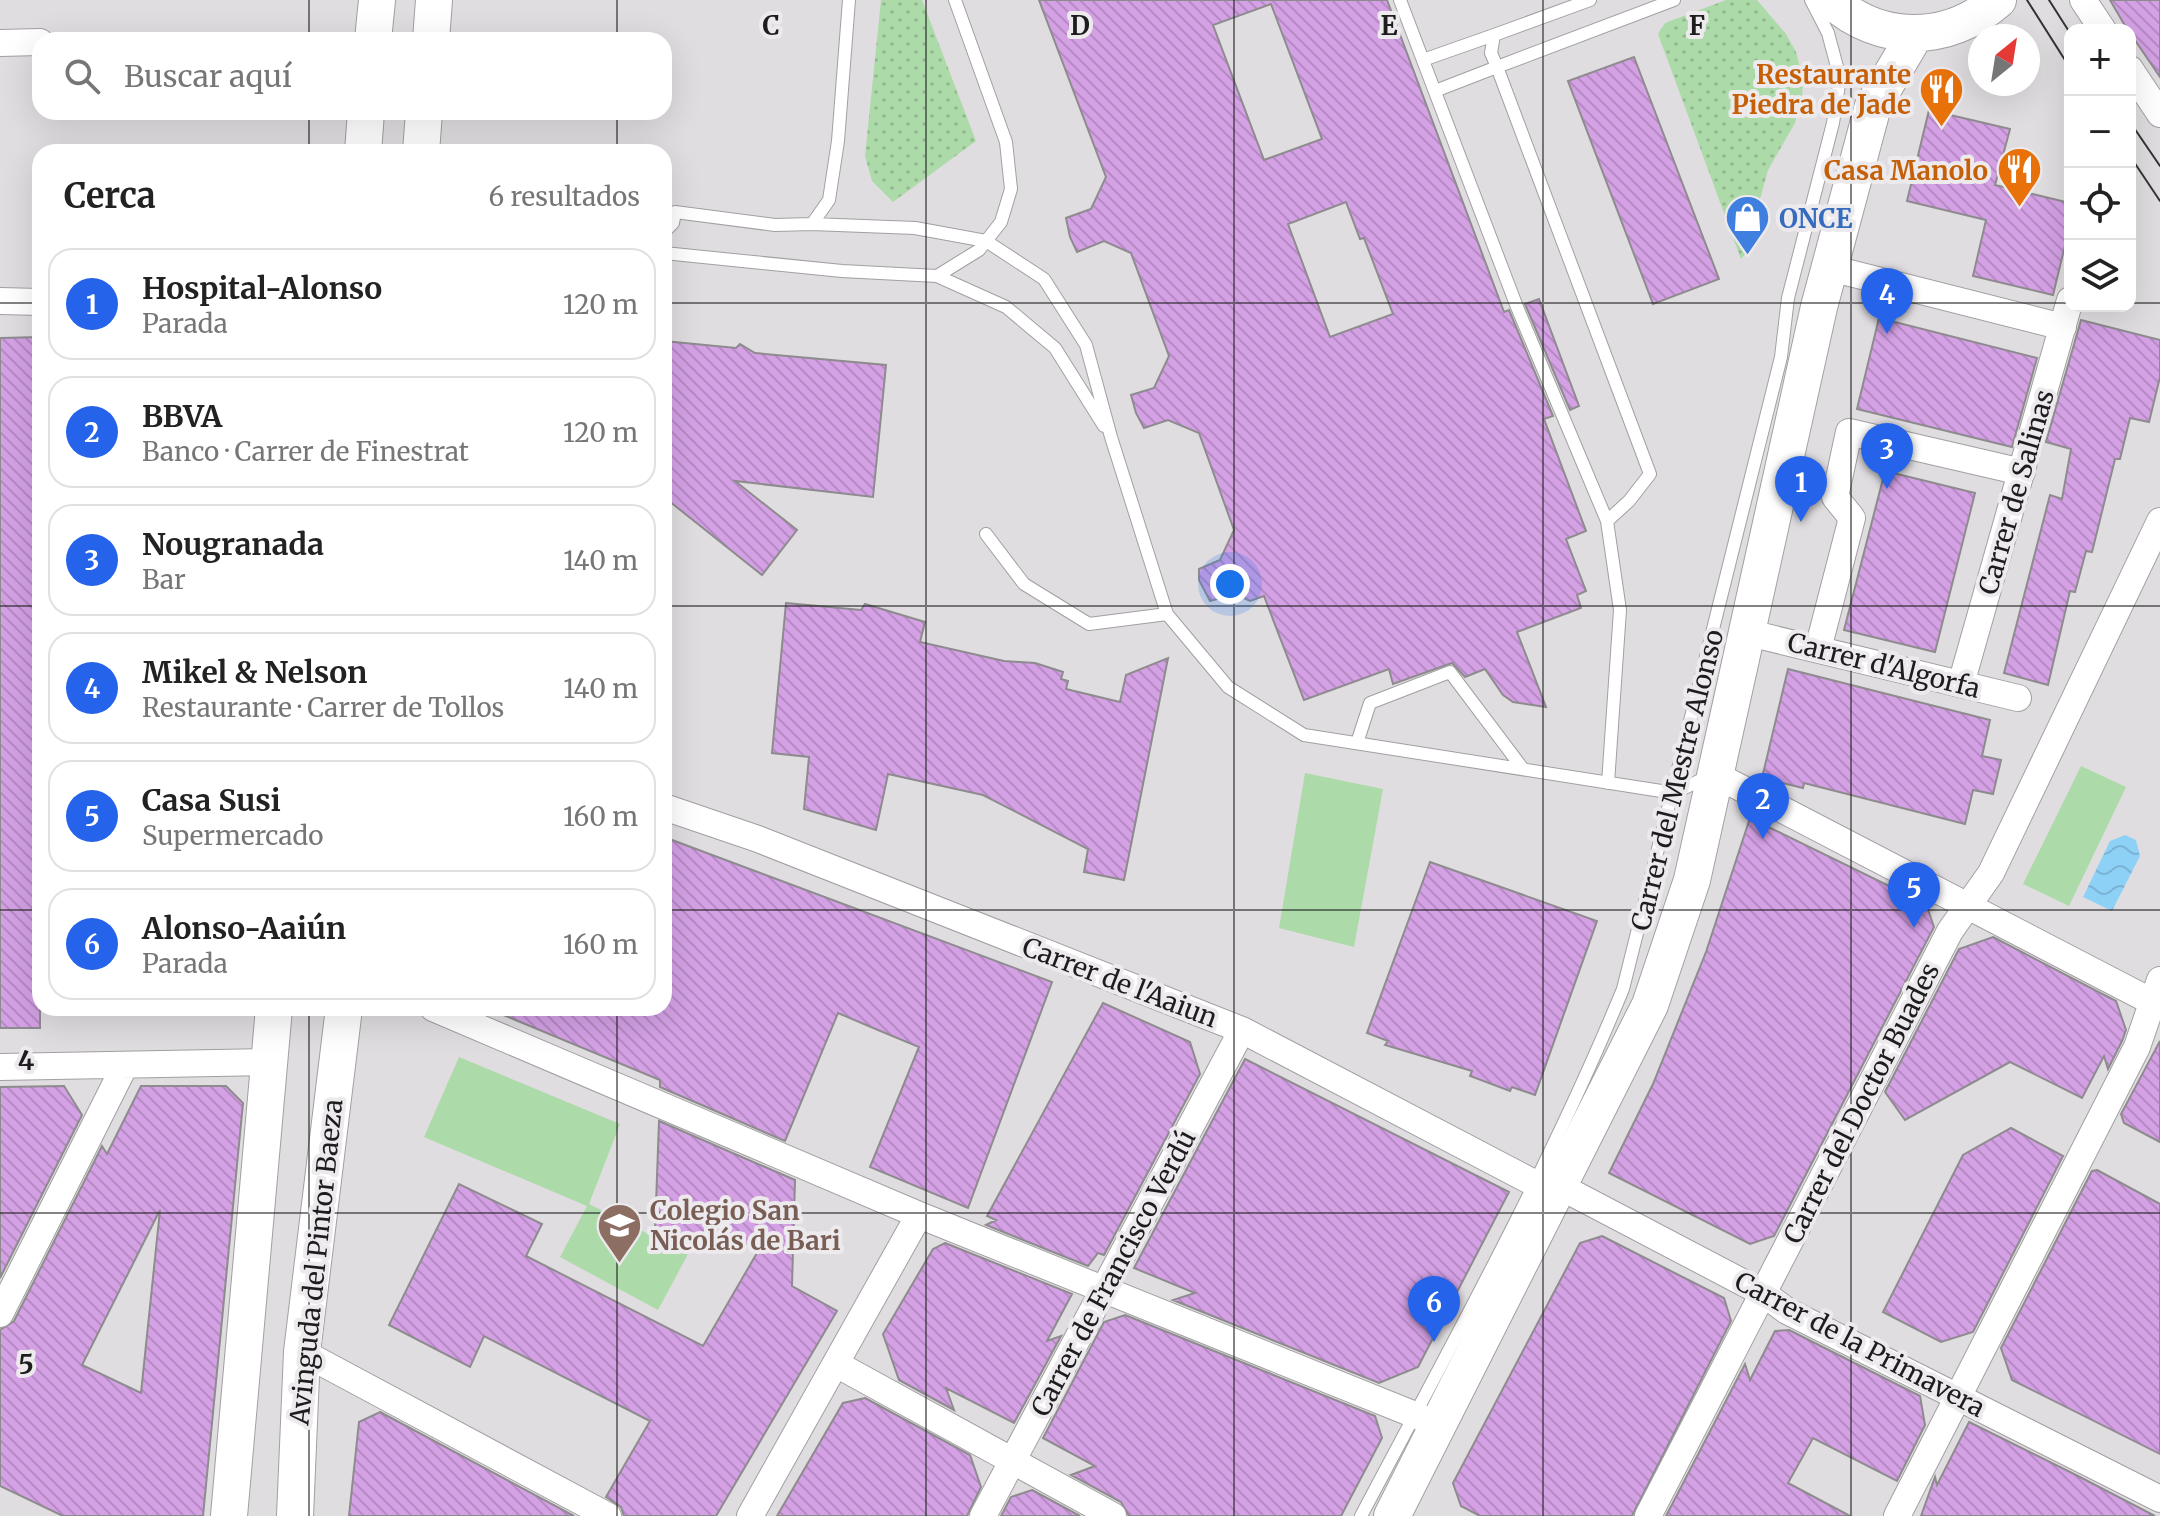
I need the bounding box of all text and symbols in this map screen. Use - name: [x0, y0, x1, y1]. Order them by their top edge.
- text: C: [762, 9, 780, 42]
- text: D: [1070, 9, 1090, 42]
- text: E: [1381, 9, 1398, 42]
- text: F: [1689, 9, 1705, 42]
- north arrow: [1968, 24, 2040, 96]
- map controls: [2064, 24, 2136, 312]
- button: +: [2064, 24, 2136, 96]
- search box: [32, 32, 672, 120]
- icon: search: [60, 54, 104, 98]
- text: Buscar aquí: [124, 57, 292, 95]
- place label: Restaurante Piedra de Jade: [1732, 58, 1911, 121]
- restaurant icon: Restaurante Piedra de Jade: [1918, 65, 1966, 128]
- button: −: [2064, 96, 2136, 168]
- restaurant icon: Casa Manolo: [1995, 146, 2043, 209]
- place label: Casa Manolo: [1824, 154, 1988, 187]
- button: locate: [2064, 168, 2136, 240]
- text: Cerca: [64, 175, 156, 217]
- text: 6 resultados: [489, 180, 640, 213]
- shop icon: ONCE: [1724, 194, 1772, 257]
- place label: ONCE: [1779, 202, 1852, 235]
- button: layers: [2064, 240, 2136, 312]
- pin: 4: [1861, 268, 1913, 334]
- text: Hospital-Alonso: [142, 269, 382, 307]
- text: 1: [86, 288, 98, 321]
- text: 120 m: [563, 288, 638, 321]
- text: Parada: [142, 307, 228, 340]
- street label: Carrer de Salinas: [1971, 386, 2061, 598]
- text: BBVA: [142, 397, 222, 435]
- text: 2: [84, 416, 100, 449]
- text: 120 m: [563, 416, 638, 449]
- pin: 3: [1861, 423, 1913, 489]
- text: Banco · Carrer de Finestrat: [142, 435, 469, 468]
- pin: 1: [1775, 456, 1827, 522]
- text: Nougranada: [142, 525, 324, 563]
- text: 3: [85, 544, 99, 577]
- text: 140 m: [563, 544, 638, 577]
- text: Bar: [142, 563, 186, 596]
- your location: [1210, 564, 1250, 604]
- street label: Carrer d'Algorfa: [1784, 625, 1984, 705]
- street label: Carrer del Mestre Alonso: [1624, 626, 1730, 934]
- text: Mikel & Nelson: [142, 653, 367, 691]
- text: 4: [84, 672, 100, 705]
- text: 140 m: [563, 672, 638, 705]
- text: Restaurante · Carrer de Tollos: [142, 691, 504, 724]
- pin: 2: [1737, 773, 1789, 839]
- text: Casa Susi: [142, 781, 281, 819]
- text: 5: [84, 800, 100, 833]
- text: 160 m: [563, 800, 638, 833]
- text: Supermercado: [142, 819, 324, 852]
- pin: 5: [1888, 862, 1940, 928]
- text: Alonso-Aaiún: [142, 909, 346, 947]
- text: 6: [84, 928, 100, 961]
- text: 160 m: [563, 928, 638, 961]
- street label: Carrer de l'Aaiun: [1018, 930, 1222, 1034]
- text: Parada: [142, 947, 228, 980]
- street label: Carrer del Doctor Buades: [1776, 957, 1946, 1249]
- text: 4: [18, 1044, 35, 1077]
- street label: Avinguda del Pintor Baeza: [282, 1097, 350, 1428]
- street label: Carrer de Francisco Verdú: [1023, 1124, 1203, 1422]
- place label: Colegio San Nicolás de Bari: [650, 1194, 841, 1257]
- school or university icon: Colegio San Nicolás de Bari: [595, 1201, 643, 1264]
- street label: Carrer de la Primavera: [1729, 1264, 1991, 1424]
- pin: 6: [1408, 1276, 1460, 1342]
- text: 5: [18, 1348, 34, 1381]

